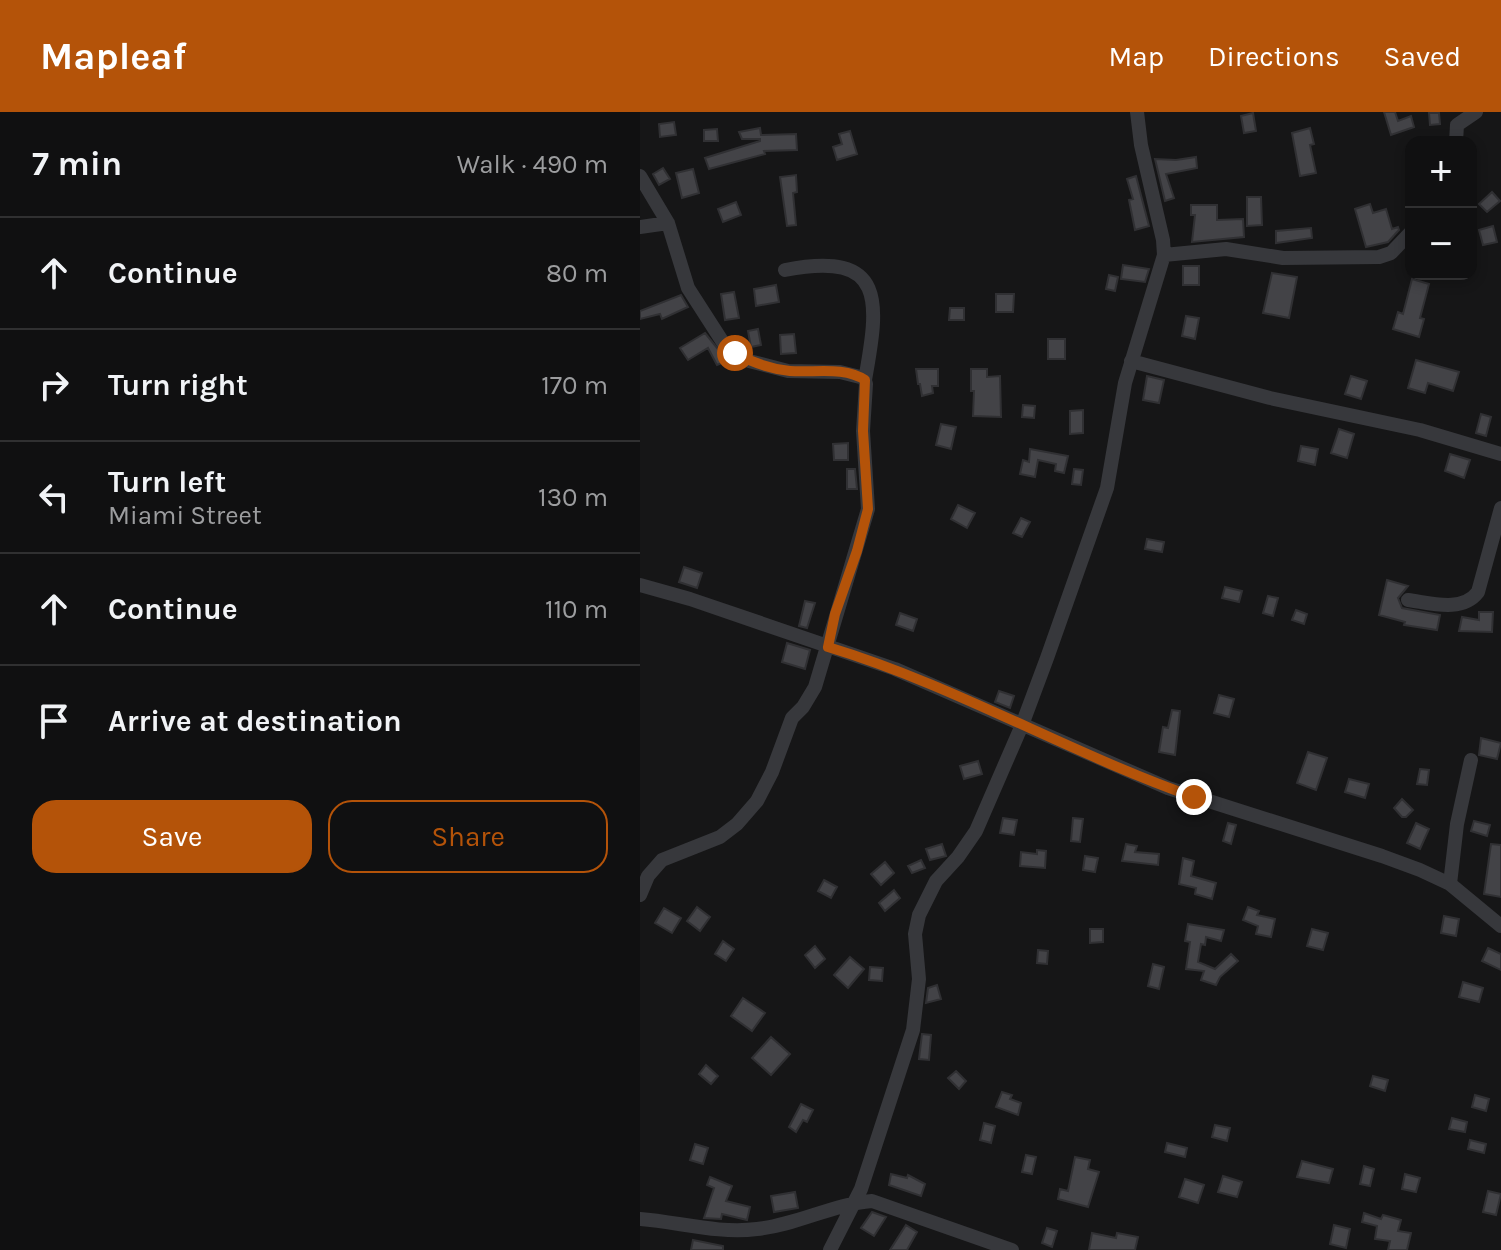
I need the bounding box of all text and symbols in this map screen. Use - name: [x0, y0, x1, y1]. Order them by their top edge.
- text: Mapleaf: [40, 34, 187, 79]
- text: Map: [1109, 40, 1164, 73]
- text: Directions: [1208, 40, 1340, 73]
- text: Saved: [1384, 40, 1461, 73]
- map controls: [1405, 136, 1477, 280]
- button: +: [1405, 136, 1477, 208]
- text: 7 min: [32, 144, 122, 184]
- text: Walk · 490 m: [457, 149, 608, 180]
- button: −: [1405, 208, 1477, 280]
- icon: ahead: [32, 251, 76, 295]
- text: Continue: [108, 255, 238, 291]
- text: 80 m: [546, 258, 608, 289]
- route start: [717, 335, 753, 371]
- icon: right: [32, 363, 76, 407]
- text: Turn right: [108, 367, 248, 403]
- text: 170 m: [541, 370, 608, 401]
- text: Turn left: [108, 464, 226, 500]
- icon: left: [32, 475, 76, 519]
- text: 130 m: [538, 482, 608, 513]
- text: Miami Street: [108, 500, 262, 531]
- icon: ahead: [32, 587, 76, 631]
- text: Continue: [108, 591, 238, 627]
- text: 110 m: [545, 594, 608, 625]
- icon: arrive: [32, 699, 76, 743]
- text: Arrive at destination: [108, 703, 402, 739]
- route end: [1176, 779, 1212, 815]
- button: Save: [32, 800, 312, 873]
- button: Share: [328, 800, 608, 873]

